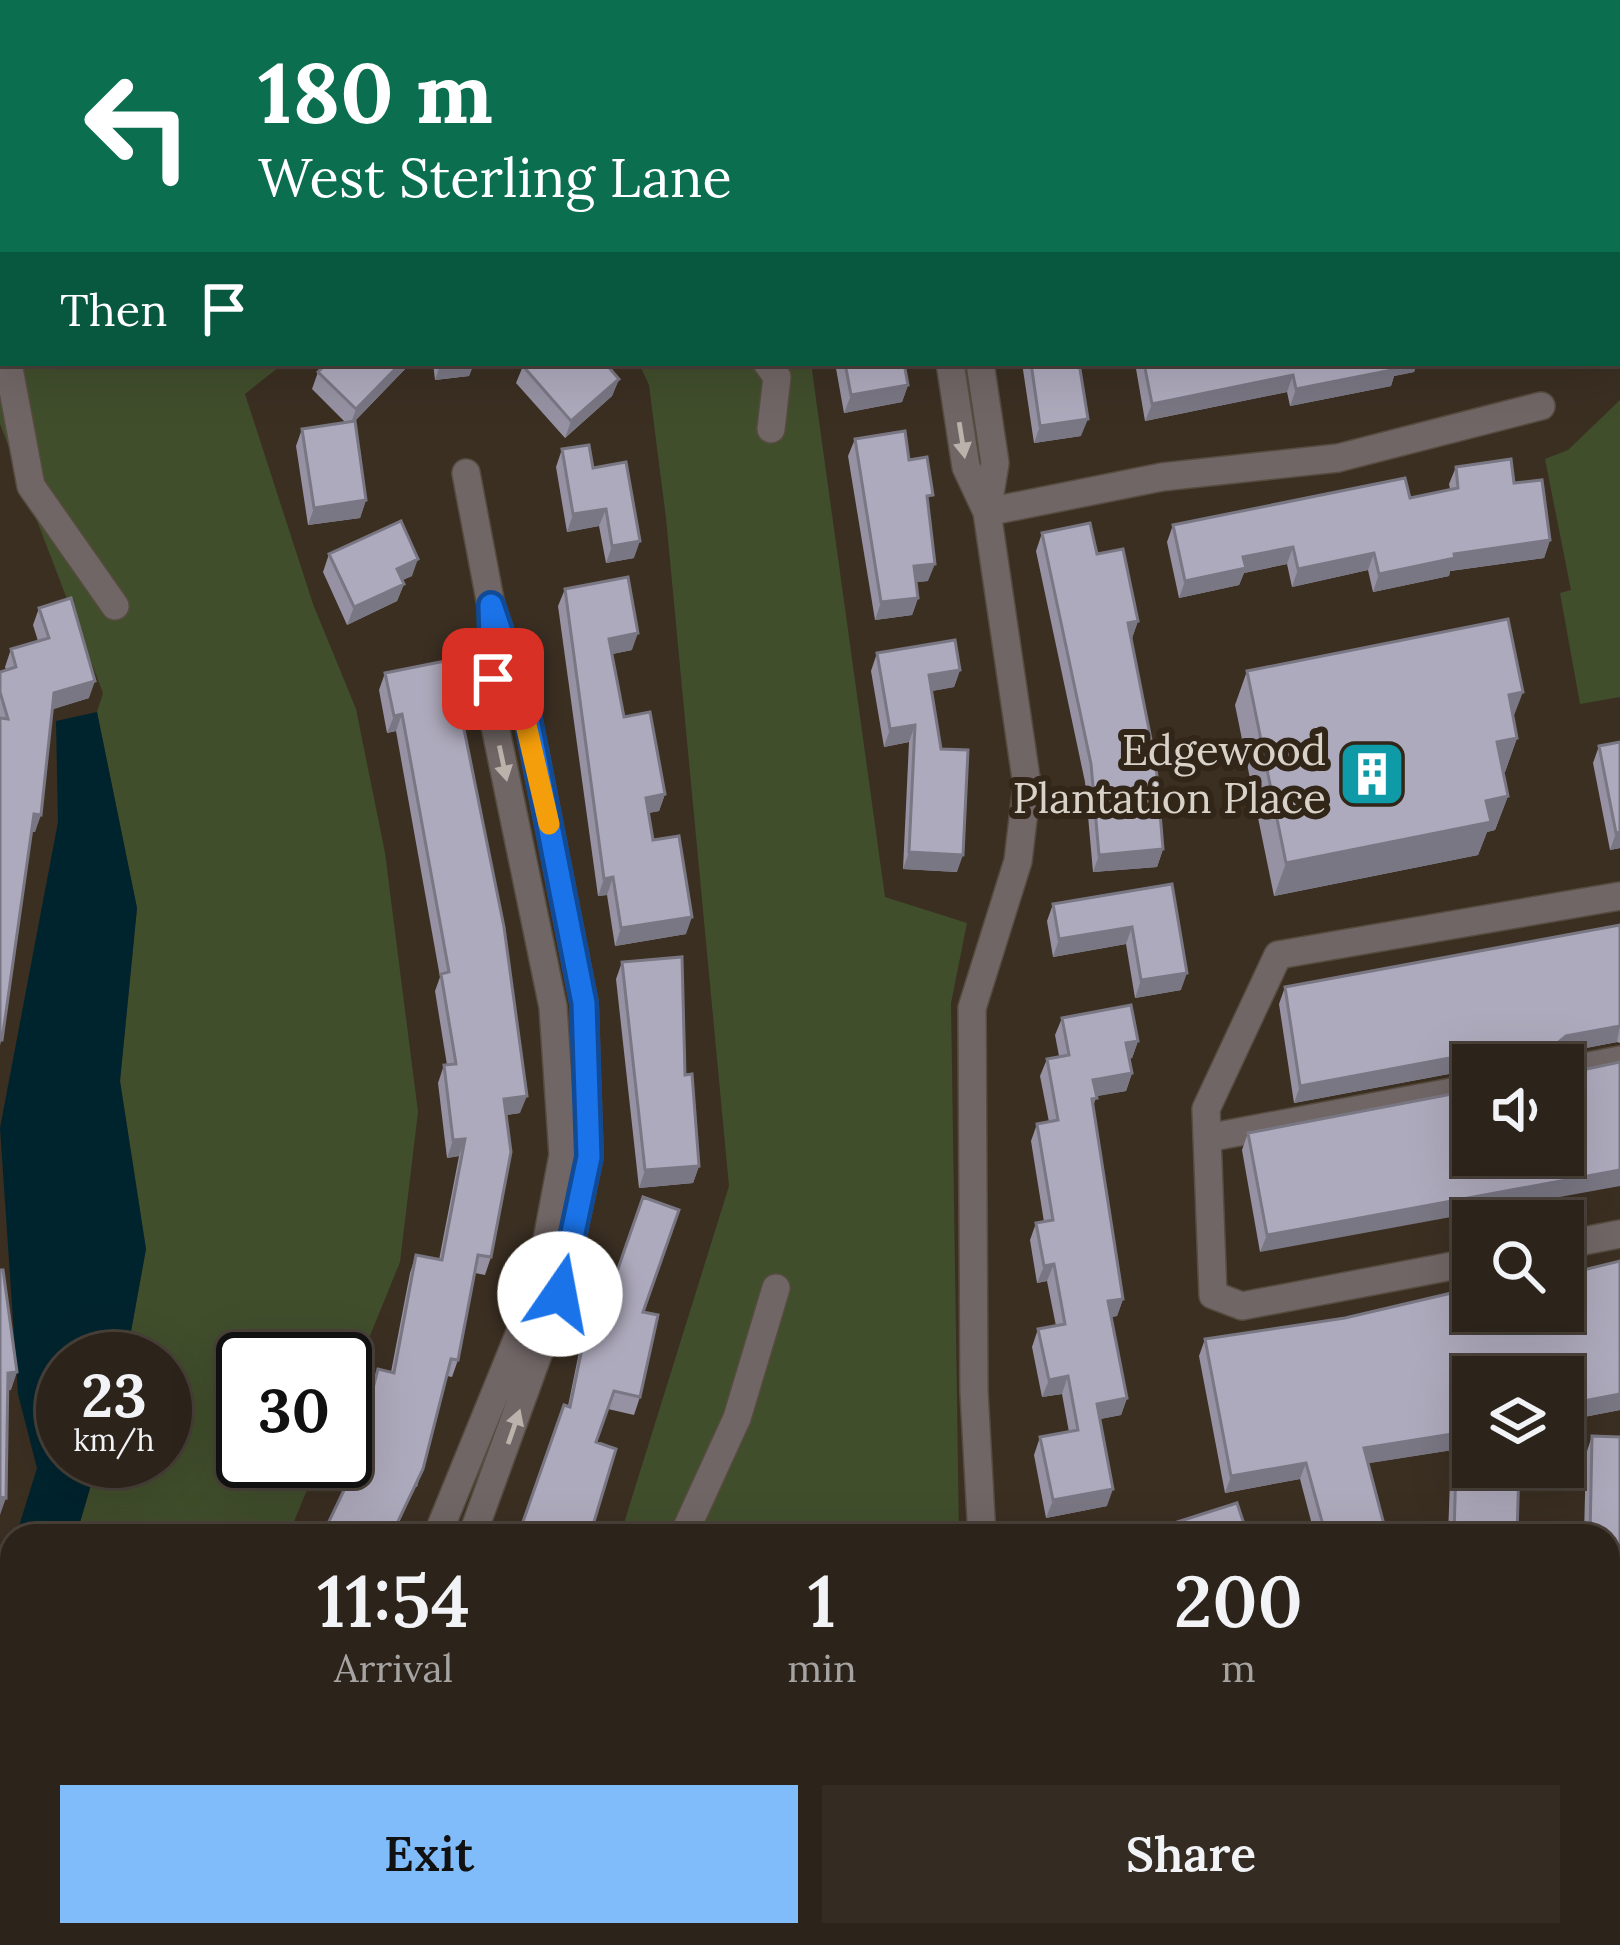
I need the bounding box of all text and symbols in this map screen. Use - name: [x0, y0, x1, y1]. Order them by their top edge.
- text: 180 m: [258, 38, 493, 146]
- icon: left: [60, 48, 216, 204]
- text: West Sterling Lane: [258, 143, 732, 212]
- icon: arrive: [191, 276, 257, 342]
- text: Then: [60, 281, 167, 338]
- one-way arrow: [953, 421, 972, 459]
- pin: [442, 628, 544, 730]
- icon: arrive: [460, 646, 526, 712]
- place label: Edgewood Plantation Place: [1013, 723, 1326, 825]
- building icon: Edgewood Plantation Place: [1337, 739, 1407, 809]
- one-way arrow: [494, 745, 513, 783]
- map controls: [1452, 1044, 1584, 1488]
- button: sound: [1452, 1044, 1584, 1176]
- button: search: [1452, 1200, 1584, 1332]
- position arrow: [497, 1231, 623, 1357]
- speed limit sign: 30: [216, 1332, 372, 1488]
- button: layers: [1452, 1356, 1584, 1488]
- text: 23: [81, 1357, 147, 1433]
- one-way arrow: [506, 1409, 524, 1445]
- text: km/h: [73, 1421, 155, 1459]
- text: 11:54: [317, 1555, 470, 1647]
- text: 1: [808, 1555, 836, 1647]
- text: 200: [1174, 1555, 1303, 1647]
- text: Arrival: [334, 1643, 453, 1693]
- text: min: [787, 1643, 857, 1693]
- text: m: [1221, 1643, 1256, 1693]
- button: Exit: [60, 1785, 798, 1923]
- button: Share: [822, 1785, 1560, 1923]

